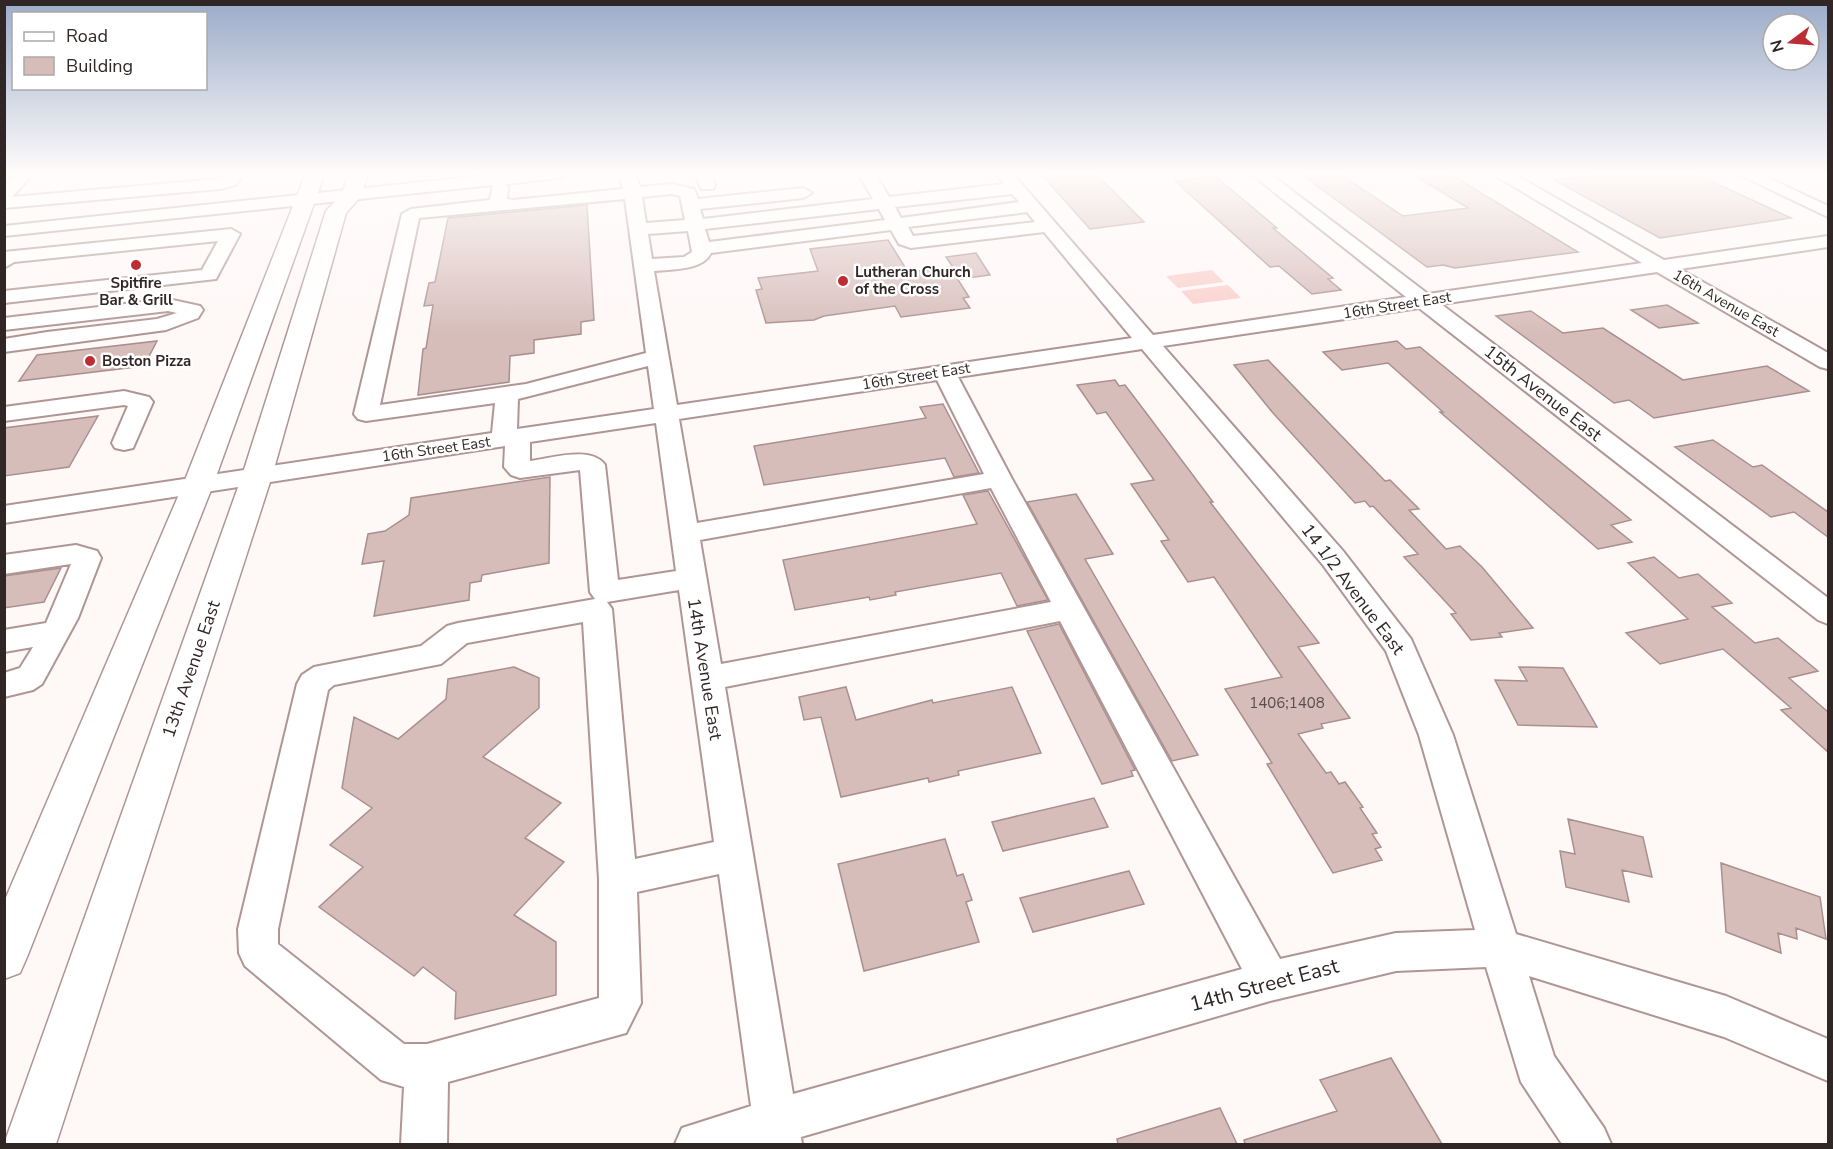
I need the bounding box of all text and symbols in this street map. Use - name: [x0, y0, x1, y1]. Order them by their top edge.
- legend: [12, 12, 207, 90]
- north arrow: [1761, 12, 1821, 72]
- text: Road: [66, 24, 108, 48]
- text: N: [1765, 37, 1790, 55]
- text: Building: [66, 54, 133, 78]
- marker: Spitfire Bar & Grill: [129, 258, 143, 272]
- place label: Lutheran Church of the Cross: [855, 262, 971, 299]
- street label: 16th Avenue East: [1669, 264, 1783, 342]
- place label: Spitfire Bar & Grill: [99, 273, 173, 310]
- marker: Lutheran Church of the Cross: [836, 274, 850, 288]
- street label: 16th Street East: [1341, 286, 1453, 323]
- street label: 15th Avenue East: [1479, 339, 1607, 447]
- place label: Boston Pizza: [102, 351, 191, 371]
- marker: Boston Pizza: [83, 354, 97, 368]
- street label: 16th Street East: [860, 357, 972, 394]
- street label: 16th Street East: [380, 431, 492, 467]
- street label: 14 1/2 Avenue East: [1296, 519, 1411, 660]
- street label: 14th Avenue East: [682, 596, 728, 742]
- street label: 13th Avenue East: [156, 597, 226, 741]
- house number: 1406;1408: [1249, 693, 1325, 713]
- street label: 14th Street East: [1186, 951, 1342, 1018]

